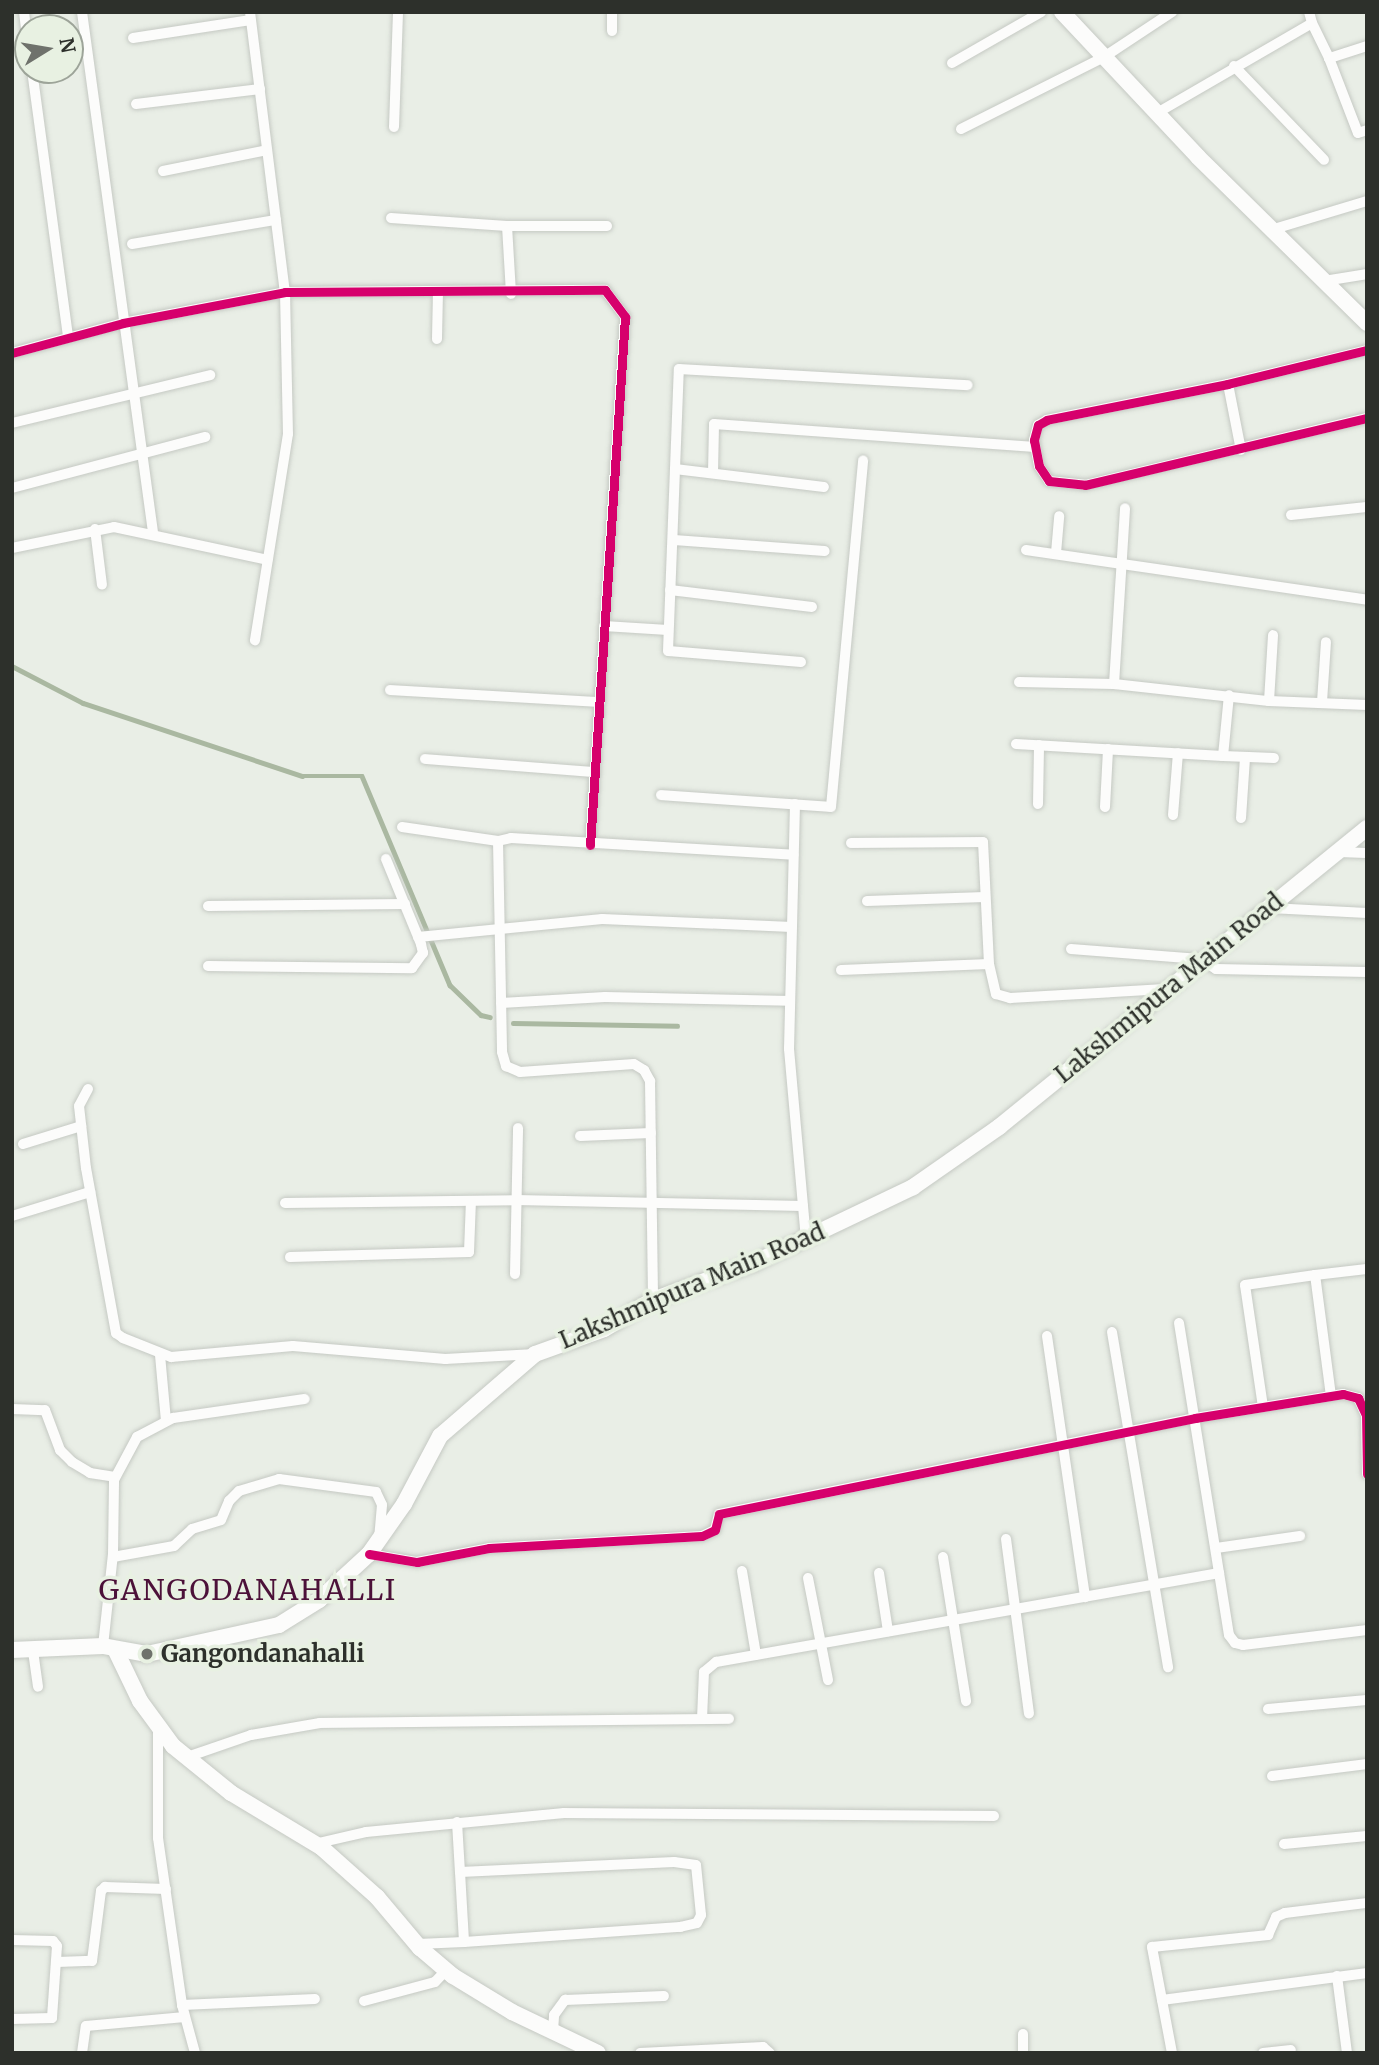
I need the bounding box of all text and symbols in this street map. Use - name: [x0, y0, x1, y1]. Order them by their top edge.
- north arrow: [14, 14, 84, 84]
- text: N: [54, 36, 81, 55]
- street label: Lakshmipura Main Road: [1049, 887, 1289, 1089]
- street label: Lakshmipura Main Road: [555, 1217, 829, 1355]
- district label: GANGODANAHALLI: [100, 1573, 396, 1607]
- place label: Gangondanahalli: [161, 1640, 365, 1668]
- marker: Gangondanahalli: [139, 1646, 155, 1662]

